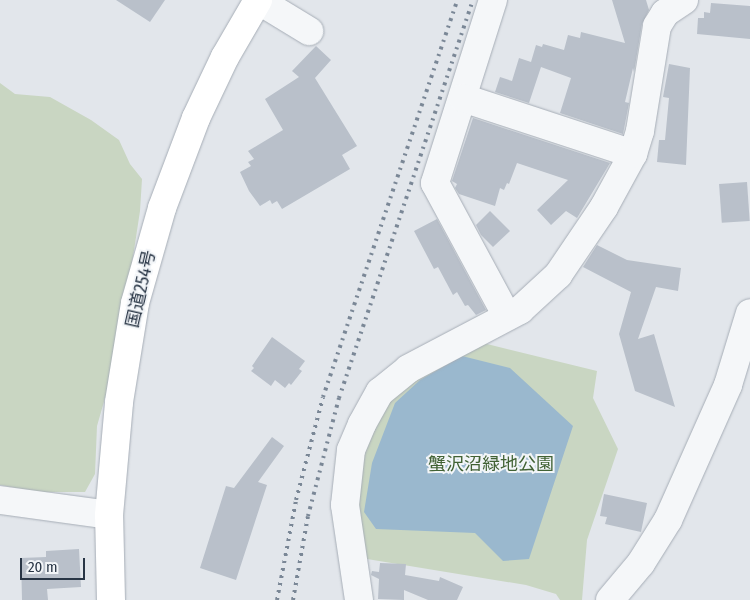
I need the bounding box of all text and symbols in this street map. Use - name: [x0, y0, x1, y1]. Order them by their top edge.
- street label: 国道254号: [122, 248, 160, 330]
- park label: 蟹沢沼緑地公園: [428, 453, 554, 475]
- scale bar: [22, 548, 88, 580]
- text: 20 m: [28, 558, 58, 576]

